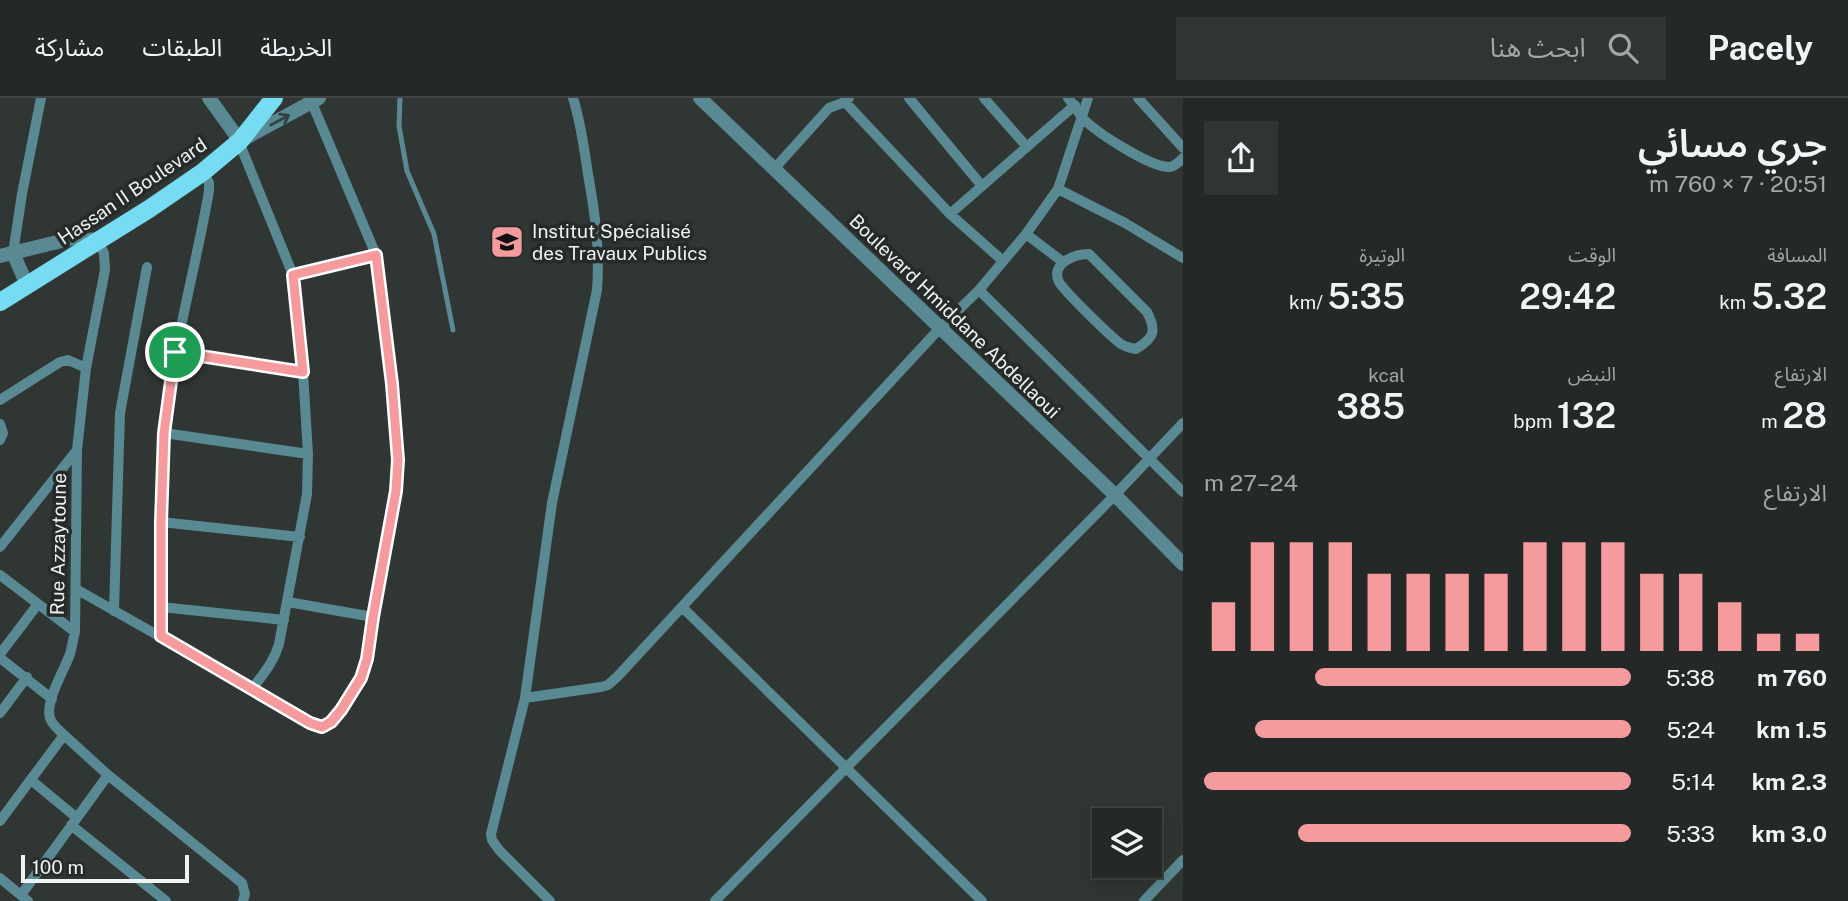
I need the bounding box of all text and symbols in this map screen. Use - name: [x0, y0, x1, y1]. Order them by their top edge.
- search box: [1176, 17, 1666, 80]
- icon: search: [1604, 29, 1642, 67]
- text: Pacely: [1708, 29, 1813, 67]
- text: ابحث هنا: [1490, 32, 1586, 63]
- text: مشاركة: [35, 33, 104, 61]
- text: الطبقات: [142, 33, 222, 61]
- text: الخريطة: [260, 33, 332, 61]
- one-way arrow: [269, 112, 290, 126]
- button: share: [1204, 121, 1278, 195]
- text: جري مسائي: [1638, 121, 1827, 166]
- street label: Hassan II Boulevard: [53, 133, 211, 249]
- text: 20:51 · 7 × 760 m: [1649, 170, 1827, 197]
- street label: Boulevard Hmiddane Abdellaoui: [845, 210, 1065, 422]
- place label: Institut Spécialisé des Travaux Publics: [532, 220, 707, 264]
- school or university icon: Institut Spécialisé des Travaux Publics: [488, 223, 526, 261]
- text: الوتيرة: [1359, 244, 1405, 266]
- text: الوقت: [1568, 244, 1616, 266]
- text: المسافة: [1767, 244, 1827, 266]
- text: 5:35: [1327, 276, 1405, 317]
- text: 29:42: [1519, 276, 1616, 317]
- text: 5.32: [1751, 276, 1827, 317]
- text: /km: [1289, 291, 1327, 313]
- text: km: [1719, 291, 1751, 313]
- pin: [145, 322, 205, 382]
- icon: arrive: [156, 333, 194, 371]
- text: النبض: [1568, 363, 1616, 385]
- text: الارتفاع: [1775, 363, 1827, 385]
- text: kcal: [1368, 364, 1405, 386]
- text: 385: [1336, 386, 1405, 427]
- text: 132: [1557, 395, 1616, 436]
- text: 28: [1782, 395, 1827, 436]
- text: bpm: [1513, 410, 1557, 432]
- text: m: [1761, 410, 1782, 432]
- text: 24–27 m: [1204, 469, 1298, 496]
- street label: Rue Azzaytoune: [46, 473, 70, 615]
- text: الارتفاع: [1764, 479, 1827, 506]
- text: 5:38: [1666, 664, 1715, 691]
- text: 760 m: [1757, 664, 1827, 691]
- text: 5:24: [1666, 716, 1715, 743]
- text: 1.5 km: [1756, 716, 1827, 743]
- text: 5:14: [1671, 768, 1715, 795]
- text: 2.3 km: [1752, 768, 1827, 795]
- map controls: [1092, 808, 1162, 878]
- button: layers: [1092, 808, 1162, 878]
- text: 5:33: [1666, 820, 1715, 847]
- text: 3.0 km: [1752, 820, 1827, 847]
- scale bar: [21, 852, 189, 884]
- text: 100 m: [32, 856, 84, 878]

